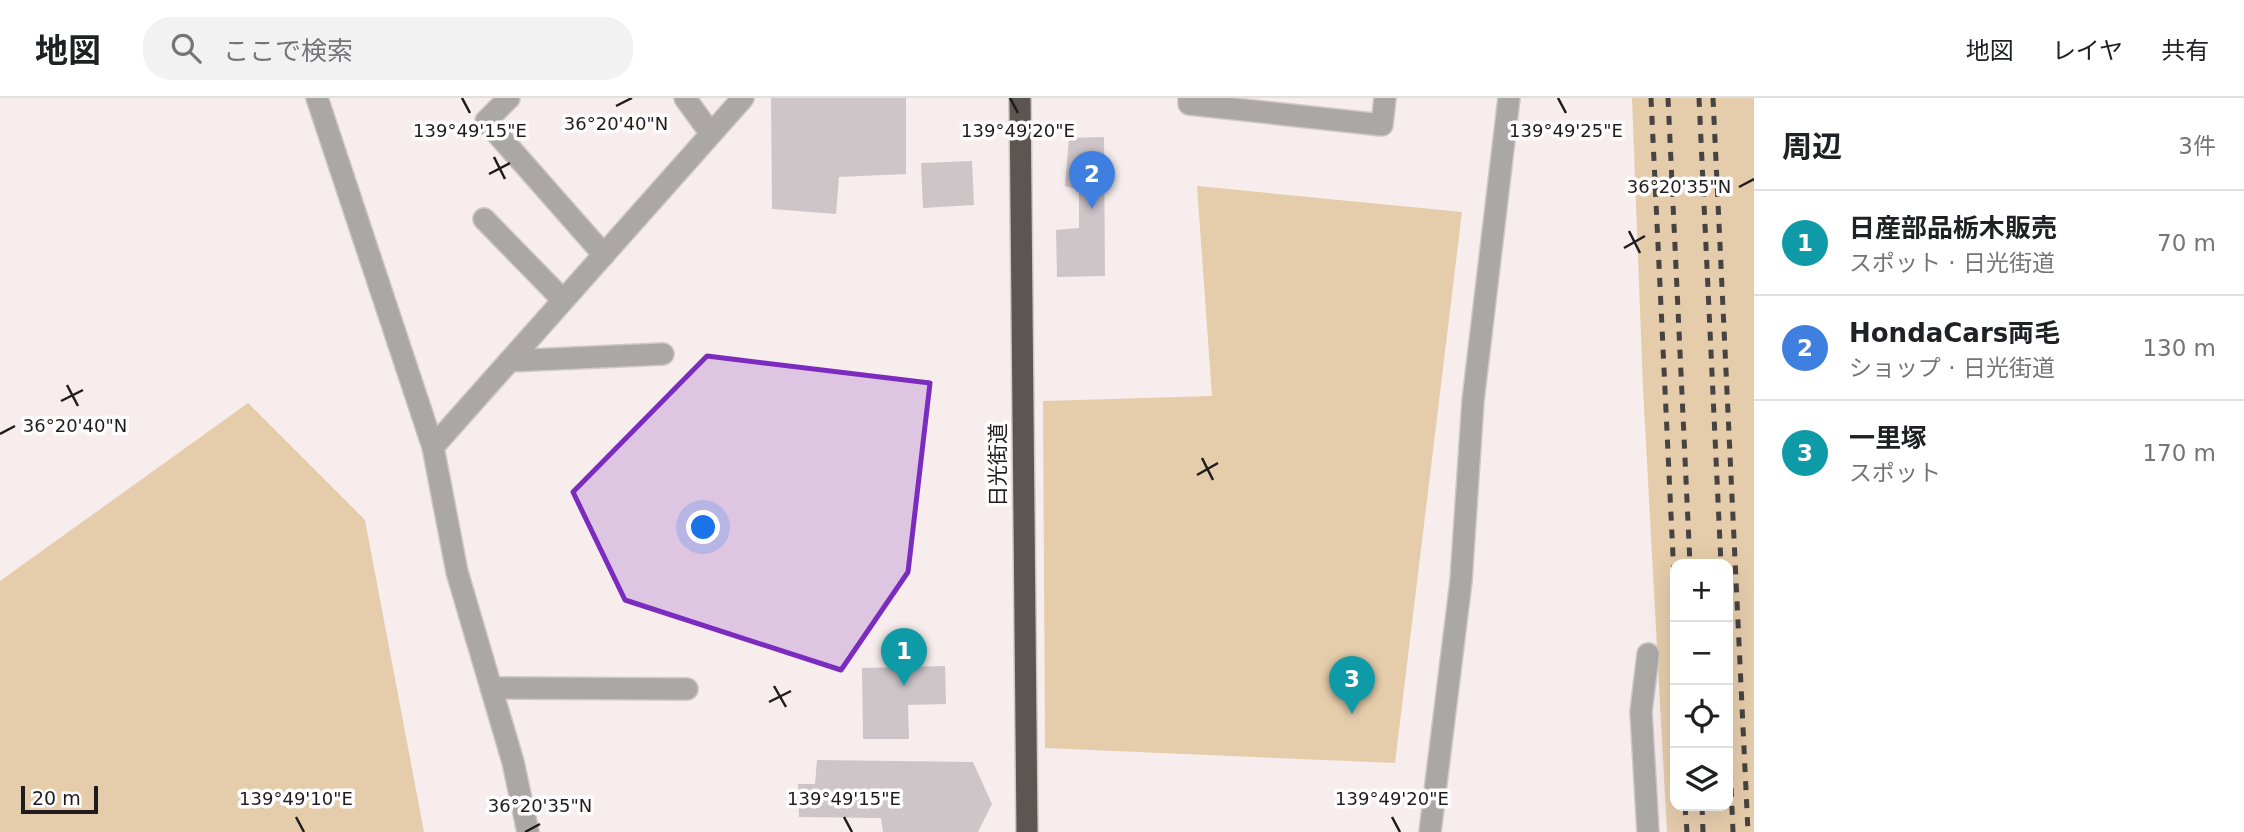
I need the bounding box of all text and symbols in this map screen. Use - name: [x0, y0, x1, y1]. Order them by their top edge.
- search box: [143, 17, 633, 80]
- icon: search: [167, 29, 205, 67]
- text: 地図: [35, 31, 101, 70]
- text: ここで検索: [223, 36, 353, 66]
- text: 地図: [1966, 37, 2014, 65]
- text: レイヤ: [2052, 37, 2123, 65]
- text: 共有: [2161, 37, 2209, 65]
- text: 36°20'40"N: [564, 113, 668, 134]
- text: 139°49'15"E: [413, 120, 527, 141]
- text: 139°49'20"E: [961, 120, 1075, 141]
- text: 139°49'25"E: [1509, 120, 1623, 141]
- text: 周辺: [1782, 129, 1842, 164]
- text: 3件: [2178, 133, 2216, 159]
- pin: 2: [1069, 151, 1115, 209]
- text: 36°20'35"N: [1627, 176, 1731, 197]
- text: 日産部品栃木販売: [1849, 213, 2057, 243]
- text: 1: [1797, 230, 1813, 256]
- text: 70 m: [2157, 230, 2216, 256]
- text: スポット · 日光街道: [1849, 250, 2055, 276]
- text: HondaCars両毛: [1849, 318, 2060, 348]
- text: 2: [1797, 335, 1813, 361]
- text: 130 m: [2142, 335, 2216, 361]
- text: ショップ · 日光街道: [1849, 355, 2055, 381]
- text: 36°20'40"N: [23, 415, 127, 436]
- street label: 日光街道: [986, 423, 1010, 507]
- text: 一里塚: [1849, 423, 1927, 453]
- text: 3: [1797, 440, 1813, 466]
- text: 170 m: [2142, 440, 2216, 466]
- text: スポット: [1849, 460, 1941, 486]
- your location: [686, 510, 720, 544]
- map controls: [1670, 559, 1733, 811]
- button: +: [1670, 559, 1733, 622]
- button: −: [1670, 622, 1733, 685]
- pin: 1: [881, 628, 927, 686]
- pin: 3: [1329, 656, 1375, 714]
- button: locate: [1670, 685, 1733, 748]
- button: layers: [1670, 748, 1733, 811]
- scale bar: [21, 783, 98, 815]
- text: 20 m: [32, 787, 81, 809]
- text: 139°49'10"E: [239, 788, 353, 809]
- text: 139°49'15"E: [787, 788, 901, 809]
- text: 139°49'20"E: [1335, 788, 1449, 809]
- text: 36°20'35"N: [488, 795, 592, 816]

